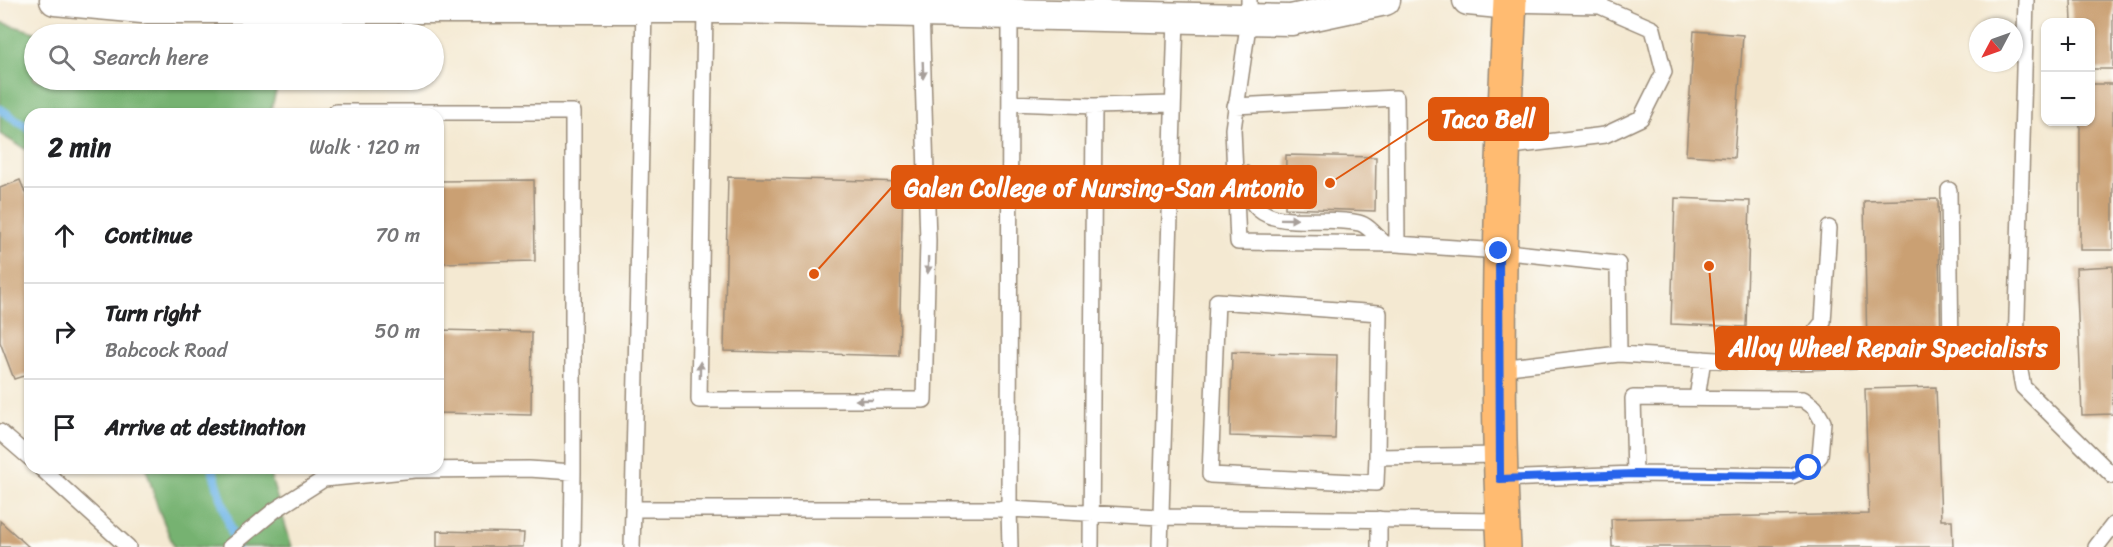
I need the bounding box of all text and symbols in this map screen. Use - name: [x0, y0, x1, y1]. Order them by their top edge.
- north arrow: [1969, 18, 2023, 72]
- map controls: [2041, 18, 2095, 126]
- button: +: [2041, 18, 2095, 72]
- search box: [24, 24, 444, 90]
- text: Search here: [93, 38, 209, 77]
- icon: search: [45, 41, 78, 74]
- one-way arrow: [918, 61, 928, 80]
- button: −: [2041, 72, 2095, 126]
- callout: Taco Bell: [1429, 98, 1548, 140]
- text: Taco Bell: [1441, 98, 1536, 140]
- text: 2 min: [48, 124, 111, 170]
- text: Walk · 120 m: [309, 130, 420, 165]
- callout: Galen College of Nursing-San Antonio: [892, 166, 1316, 208]
- text: Galen College of Nursing-San Antonio: [904, 167, 1304, 209]
- one-way arrow: [1279, 214, 1298, 224]
- text: Continue: [105, 216, 193, 255]
- text: 70 m: [375, 218, 420, 253]
- icon: ahead: [48, 219, 81, 252]
- route end: [1485, 237, 1511, 263]
- one-way arrow: [923, 256, 932, 275]
- text: Turn right: [105, 294, 200, 333]
- text: 50 m: [375, 314, 420, 349]
- icon: right: [48, 315, 81, 348]
- callout: Alloy Wheel Repair Specialists: [1716, 327, 2059, 369]
- text: Alloy Wheel Repair Specialists: [1728, 327, 2048, 369]
- text: Babcock Road: [105, 333, 227, 368]
- one-way arrow: [695, 361, 705, 380]
- one-way arrow: [854, 395, 873, 405]
- text: Arrive at destination: [105, 408, 306, 447]
- icon: arrive: [48, 411, 81, 444]
- route start: [1795, 454, 1821, 480]

